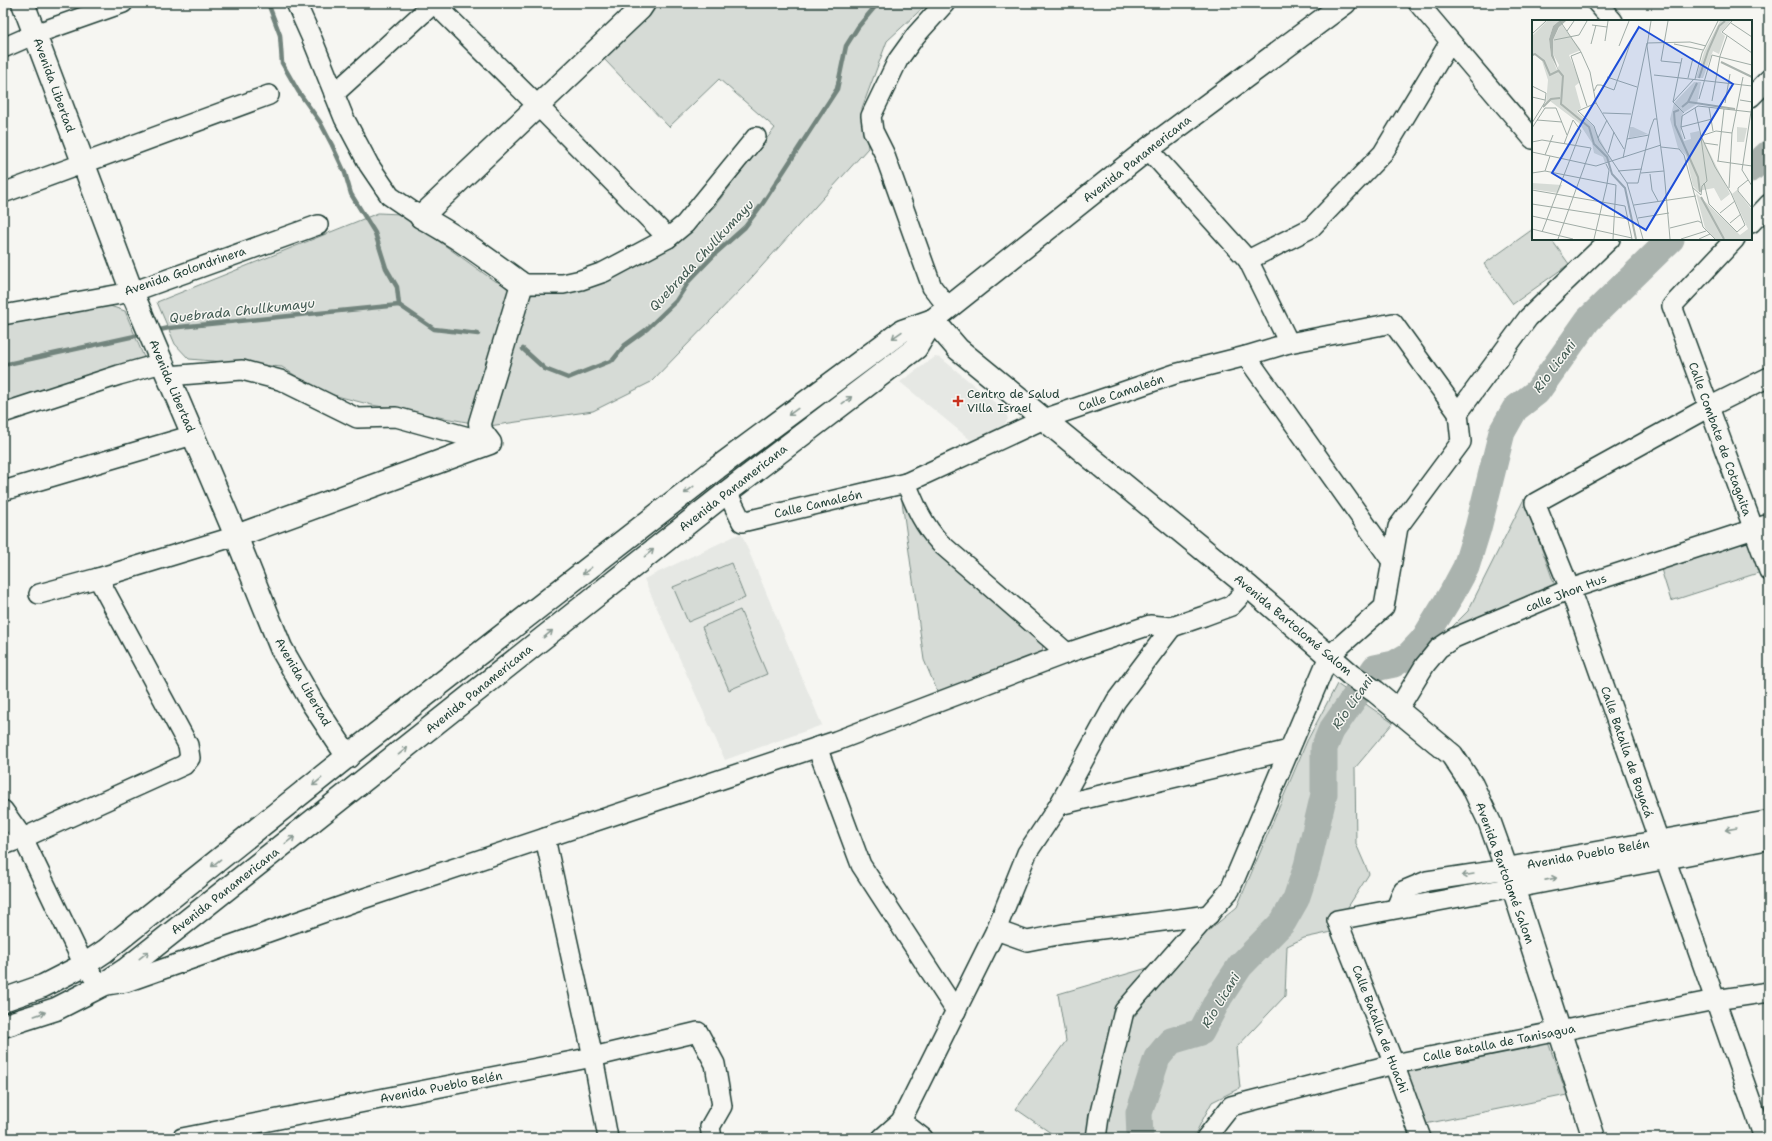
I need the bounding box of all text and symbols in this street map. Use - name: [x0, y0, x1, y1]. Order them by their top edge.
- inset map: [1532, 20, 1752, 240]
- street label: Avenida Libertad: [29, 36, 79, 135]
- street label: Avenida Panamericana: [1080, 111, 1195, 206]
- water label: Quebrada Chullkumayu: [645, 196, 758, 315]
- street label: Avenida Golondrinera: [122, 242, 248, 299]
- water label: Quebrada Chullkumayu: [168, 294, 316, 327]
- one-way arrow: [892, 331, 903, 339]
- water label: Río Licani: [1529, 336, 1580, 396]
- street label: Avenida Libertad: [145, 337, 199, 435]
- street label: Calle Combate de Cotagaita: [1685, 360, 1756, 519]
- street label: Calle Camaleón: [1076, 371, 1166, 415]
- place label: Centro de Salud Villa Israel: [967, 386, 1060, 416]
- marker: Centro de Salud Villa Israel: [952, 395, 964, 407]
- one-way arrow: [841, 396, 852, 405]
- one-way arrow: [787, 408, 798, 416]
- street label: Avenida Panamericana: [676, 440, 791, 535]
- one-way arrow: [683, 486, 694, 494]
- street label: Calle Camaleón: [772, 486, 864, 522]
- one-way arrow: [644, 549, 655, 558]
- one-way arrow: [581, 566, 592, 575]
- street label: calle Jhon Hus: [1523, 570, 1609, 616]
- street label: Avenida Bartolomé Salom: [1231, 571, 1355, 679]
- one-way arrow: [542, 630, 553, 639]
- street label: Avenida Libertad: [271, 635, 335, 729]
- street label: Avenida Panamericana: [422, 641, 536, 737]
- water label: Río Licani: [1328, 672, 1377, 732]
- street label: Calle Batalla de Boyacá: [1597, 684, 1657, 820]
- one-way arrow: [397, 746, 408, 755]
- one-way arrow: [312, 777, 323, 786]
- street label: Avenida Bartolomé Salom: [1472, 800, 1538, 946]
- one-way arrow: [1724, 825, 1737, 833]
- one-way arrow: [285, 835, 296, 844]
- street label: Avenida Pueblo Belén: [1525, 835, 1651, 873]
- street label: Avenida Panamericana: [168, 843, 283, 938]
- one-way arrow: [210, 858, 221, 867]
- one-way arrow: [1462, 871, 1475, 879]
- one-way arrow: [1544, 875, 1557, 883]
- one-way arrow: [139, 951, 150, 959]
- street label: Calle Batalla de Huachi: [1348, 963, 1412, 1095]
- water label: Río Licani: [1197, 969, 1244, 1031]
- one-way arrow: [33, 1010, 46, 1017]
- street label: Calle Batalla de Tanisagua: [1422, 1020, 1577, 1066]
- street label: Avenida Pueblo Belén: [378, 1067, 504, 1107]

